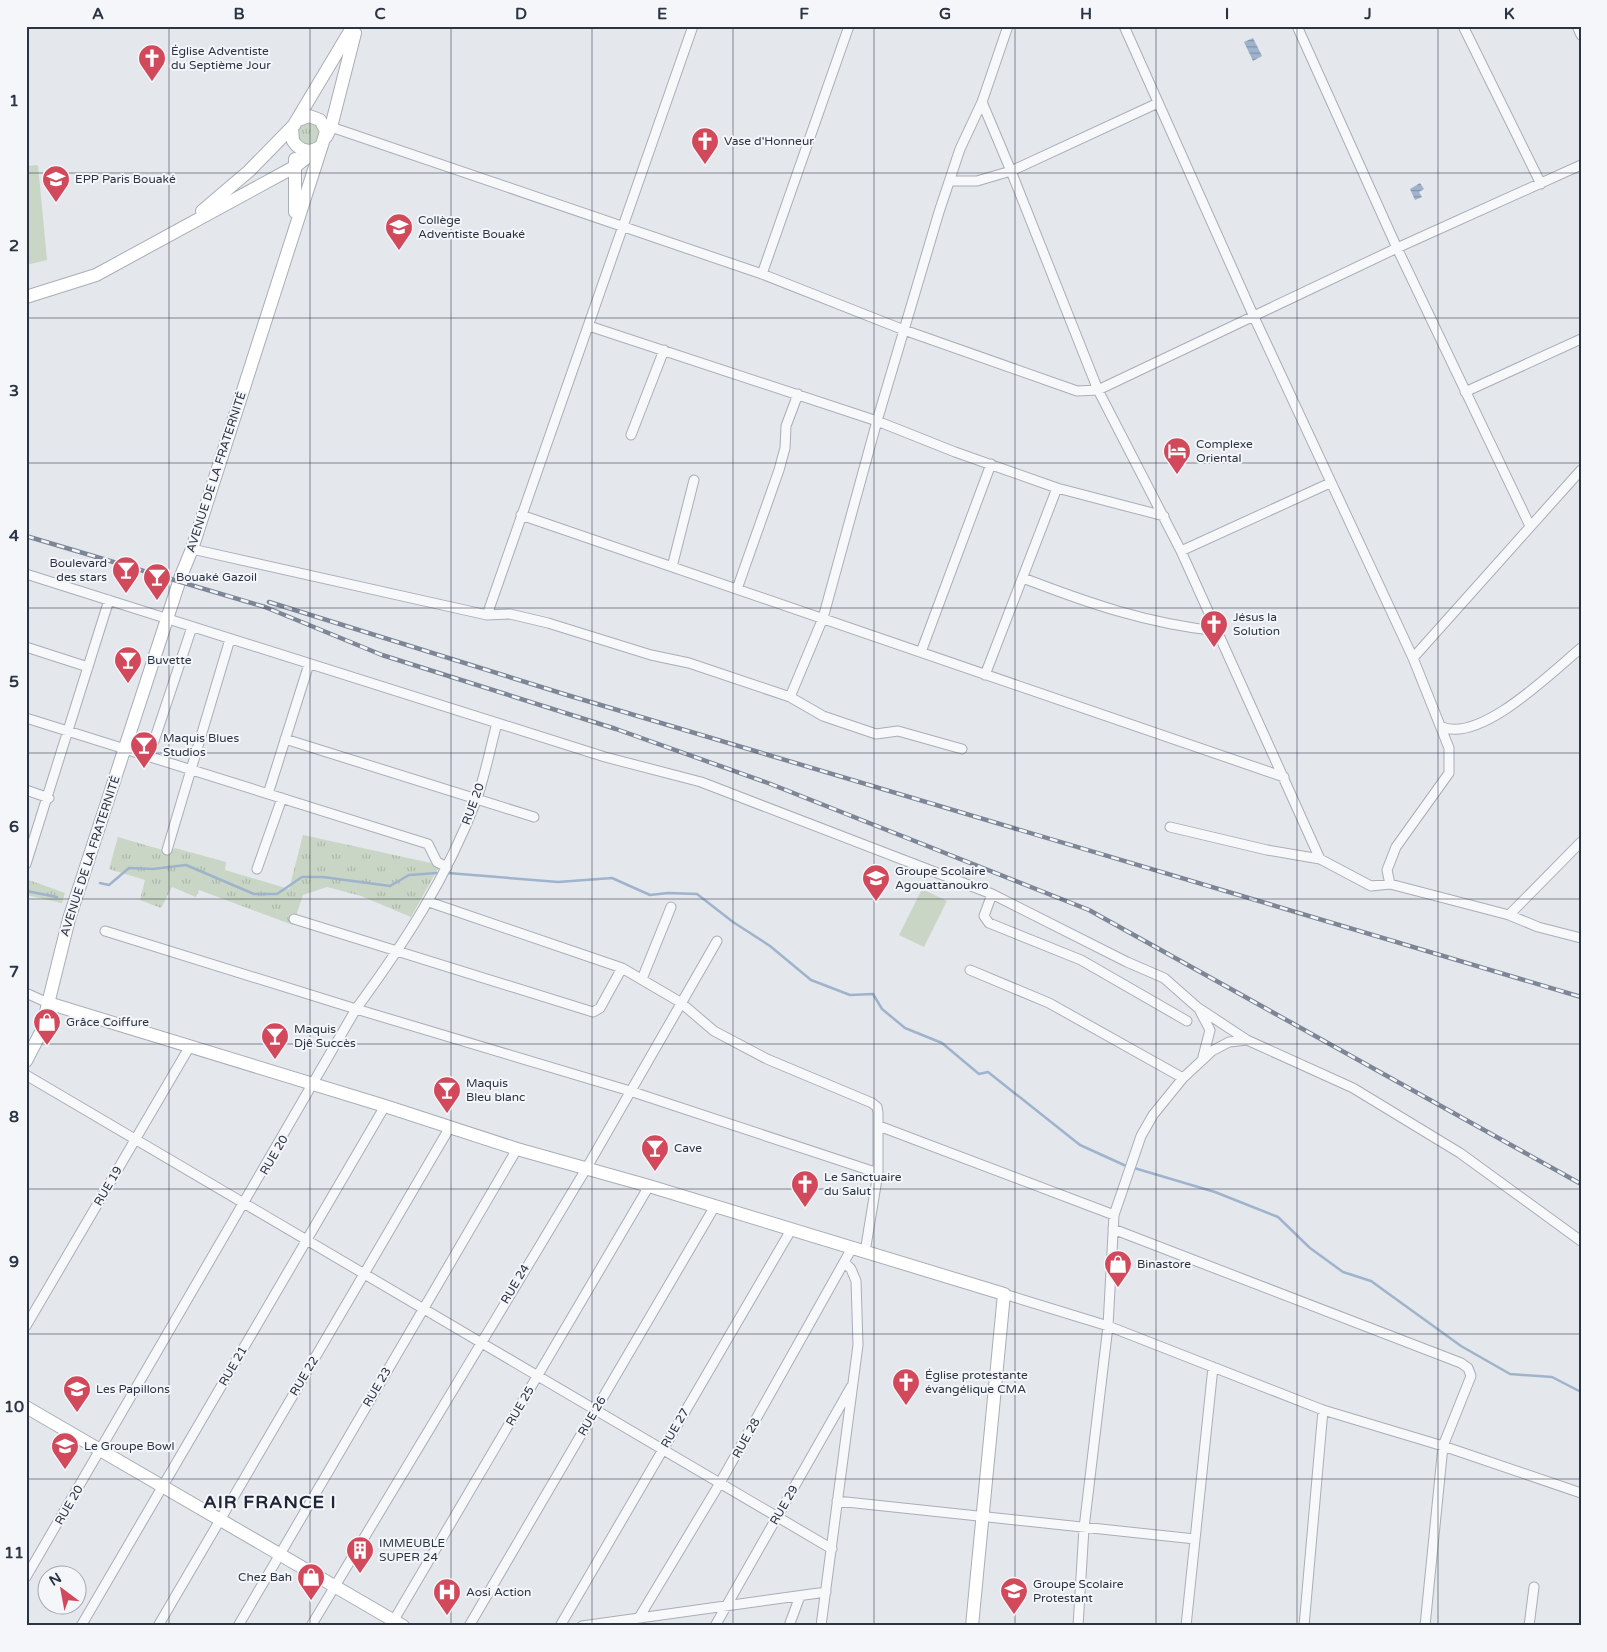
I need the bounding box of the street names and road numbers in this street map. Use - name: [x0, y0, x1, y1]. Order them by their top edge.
- street label: AVENUE DE LA FRATERNITÉ: [183, 390, 249, 554]
- street label: AVENUE DE LA FRATERNITÉ: [57, 774, 123, 938]
- street label: RUE 20: [459, 781, 487, 827]
- street label: RUE 20: [257, 1132, 291, 1177]
- street label: RUE 19: [91, 1164, 125, 1208]
- street label: RUE 24: [498, 1261, 532, 1306]
- street label: RUE 21: [216, 1344, 250, 1388]
- street label: RUE 22: [287, 1354, 321, 1398]
- street label: RUE 23: [360, 1365, 394, 1409]
- street label: RUE 25: [503, 1384, 537, 1428]
- street label: RUE 26: [575, 1394, 609, 1438]
- street label: RUE 27: [658, 1406, 692, 1450]
- street label: RUE 28: [729, 1416, 763, 1460]
- street label: RUE 20: [52, 1482, 86, 1527]
- street label: RUE 29: [767, 1483, 801, 1527]

